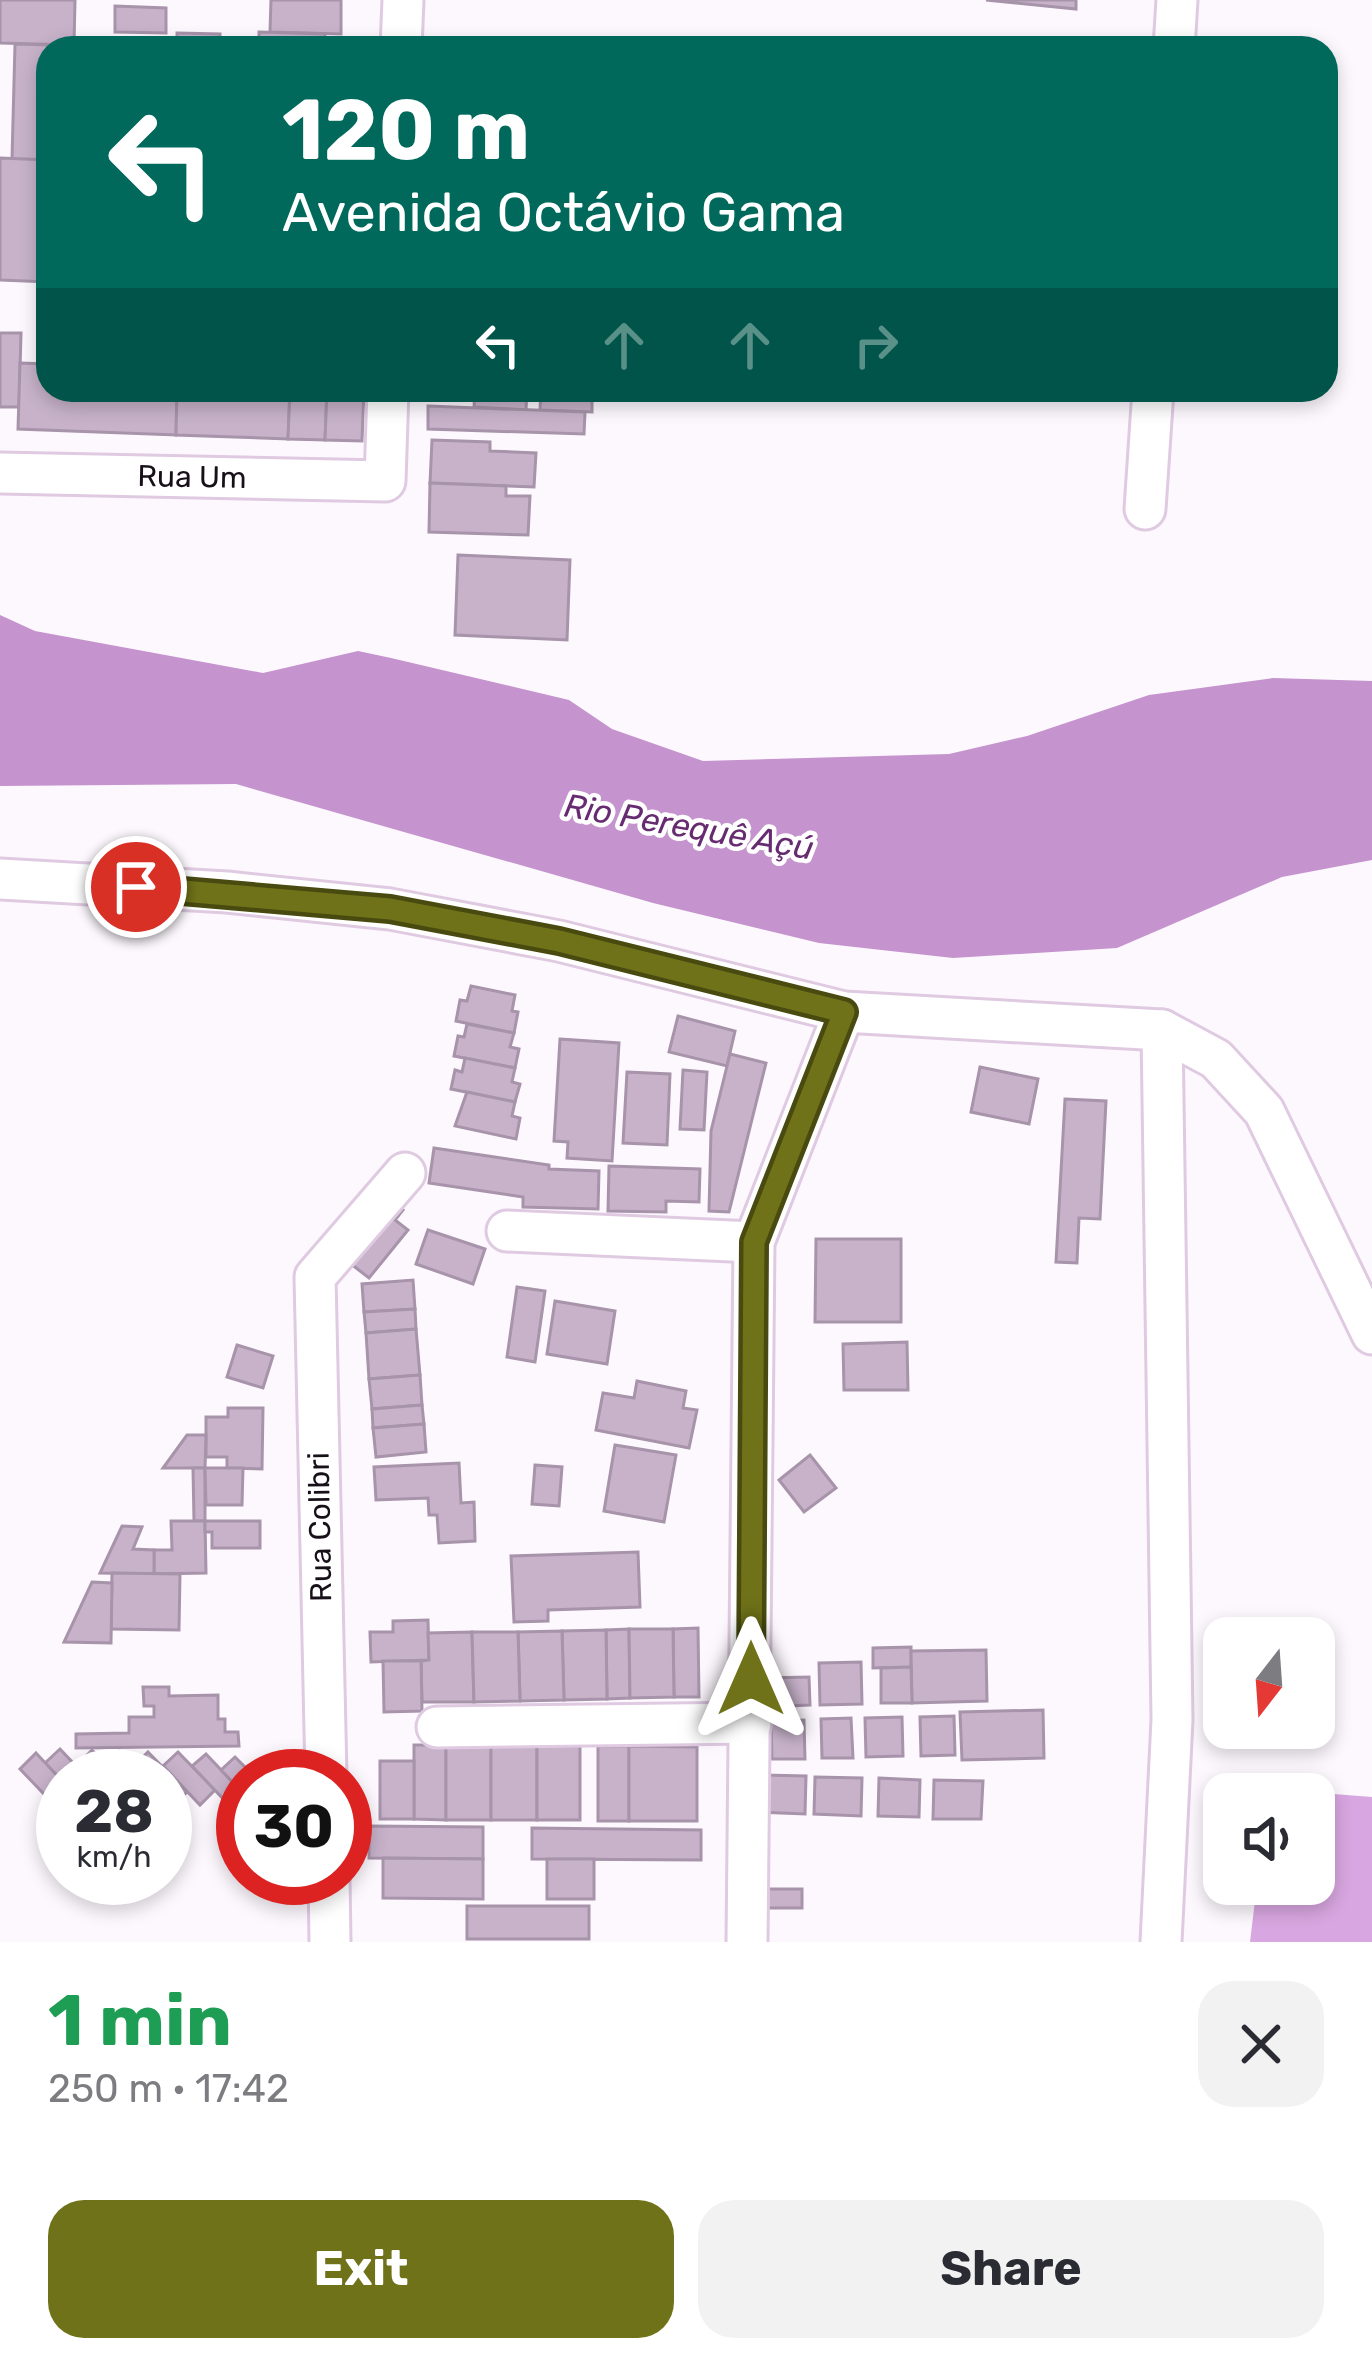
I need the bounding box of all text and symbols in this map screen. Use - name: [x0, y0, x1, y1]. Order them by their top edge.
- text: 120 m: [282, 80, 530, 180]
- icon: left: [84, 84, 240, 240]
- text: Avenida Octávio Gama: [282, 181, 845, 245]
- icon: left: [465, 312, 531, 378]
- icon: ahead: [591, 312, 657, 378]
- icon: ahead: [717, 312, 783, 378]
- icon: right: [843, 312, 909, 378]
- street label: Rua Um: [137, 458, 247, 496]
- water label: Rio Perequê Açú: [561, 785, 817, 868]
- pin: [85, 836, 187, 938]
- icon: arrive: [103, 854, 169, 920]
- street label: Rua Colibri: [301, 1452, 339, 1602]
- position arrow: [688, 1616, 814, 1742]
- north arrow: [1203, 1617, 1335, 1749]
- map controls: [1203, 1617, 1335, 1905]
- speed limit sign: 30: [216, 1749, 372, 1905]
- button: sound: [1203, 1773, 1335, 1905]
- text: 28: [74, 1776, 154, 1847]
- text: km/h: [77, 1839, 151, 1875]
- text: 1 min: [48, 1978, 232, 2063]
- button: close: [1198, 1981, 1324, 2107]
- text: 250 m · 17:42: [48, 2066, 289, 2112]
- button: Exit: [48, 2200, 674, 2338]
- button: Share: [698, 2200, 1324, 2338]

